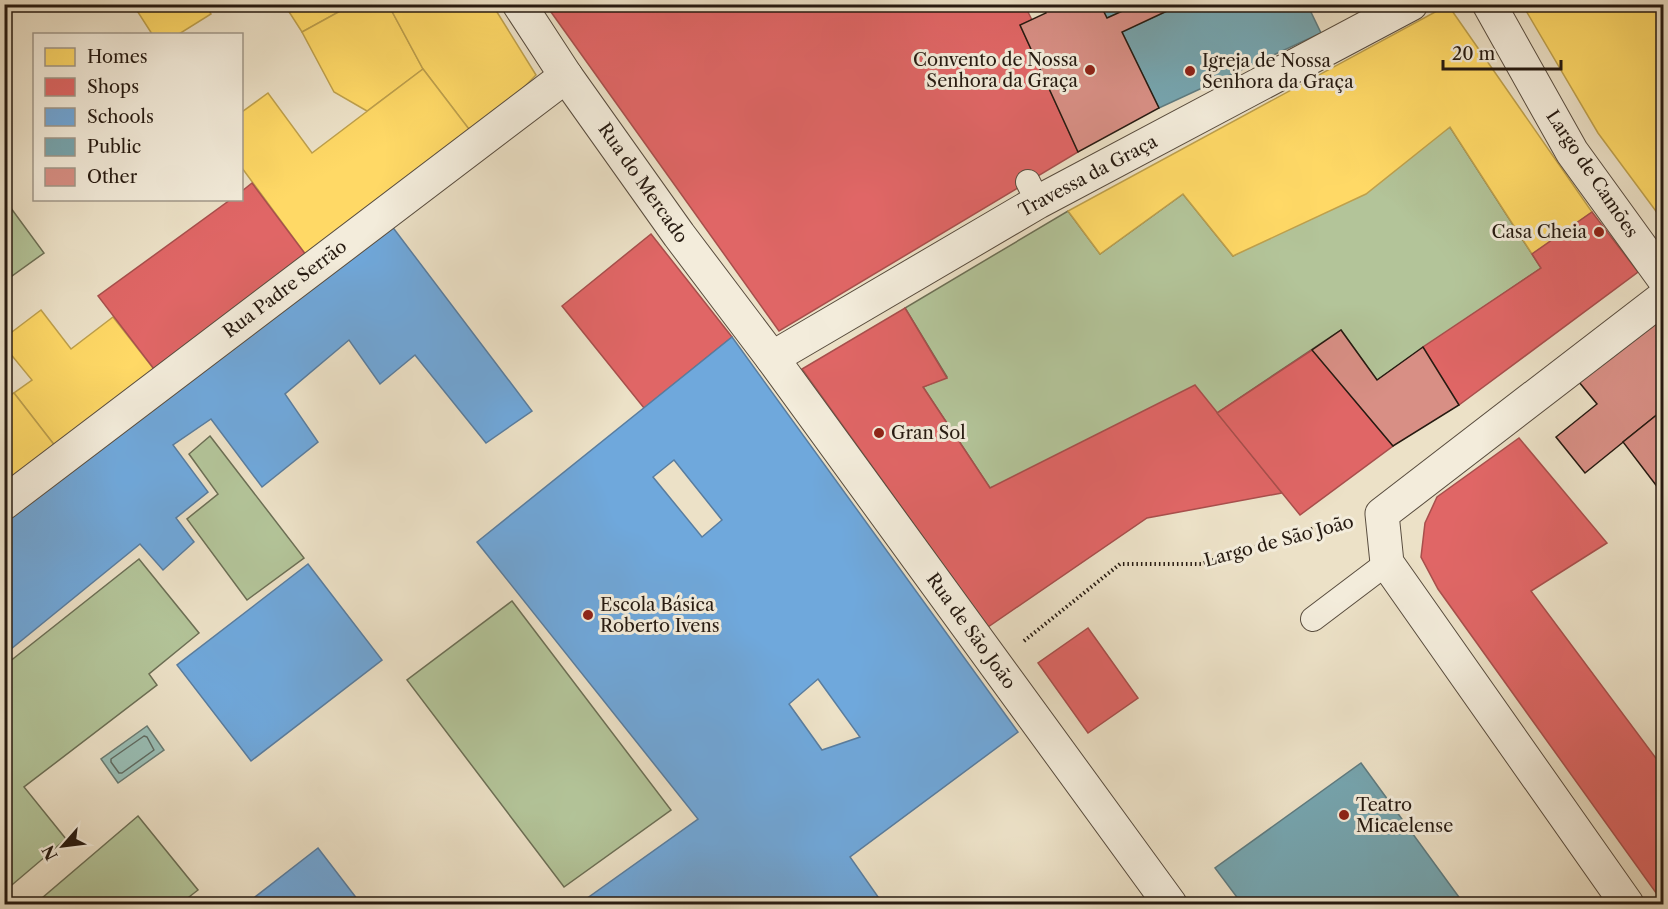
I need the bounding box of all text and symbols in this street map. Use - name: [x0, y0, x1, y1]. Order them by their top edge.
- legend: [33, 33, 243, 201]
- scale bar: [1443, 33, 1562, 71]
- text: 20 m: [1452, 43, 1496, 65]
- text: Homes: [87, 46, 148, 68]
- place label: Convento de Nossa Senhora da Graça: [913, 49, 1078, 92]
- place label: Igreja de Nossa Senhora da Graça: [1202, 50, 1354, 93]
- marker: Convento de Nossa Senhora da Graça: [1083, 63, 1097, 77]
- marker: Igreja de Nossa Senhora da Graça: [1183, 64, 1197, 78]
- text: Shops: [87, 76, 139, 98]
- text: Schools: [87, 106, 154, 128]
- street label: Largo de Camões: [1541, 106, 1643, 242]
- street label: Rua do Mercado: [593, 119, 693, 247]
- street label: Travessa da Graça: [1015, 130, 1161, 222]
- text: Public: [87, 136, 141, 158]
- text: Other: [87, 166, 138, 188]
- place label: Casa Cheia: [1492, 221, 1587, 243]
- marker: Casa Cheia: [1592, 225, 1606, 239]
- street label: Rua Padre Serrão: [219, 235, 351, 343]
- place label: Gran Sol: [891, 422, 966, 444]
- marker: Gran Sol: [872, 426, 886, 440]
- street label: Largo de São João: [1202, 510, 1356, 572]
- street label: Rua de São João: [922, 569, 1020, 693]
- place label: Escola Básica Roberto Ivens: [600, 594, 720, 637]
- marker: Escola Básica Roberto Ivens: [581, 608, 595, 622]
- place label: Teatro Micaelense: [1356, 794, 1453, 837]
- marker: Teatro Micaelense: [1337, 808, 1351, 822]
- north arrow: [33, 816, 93, 876]
- text: N: [38, 842, 62, 864]

